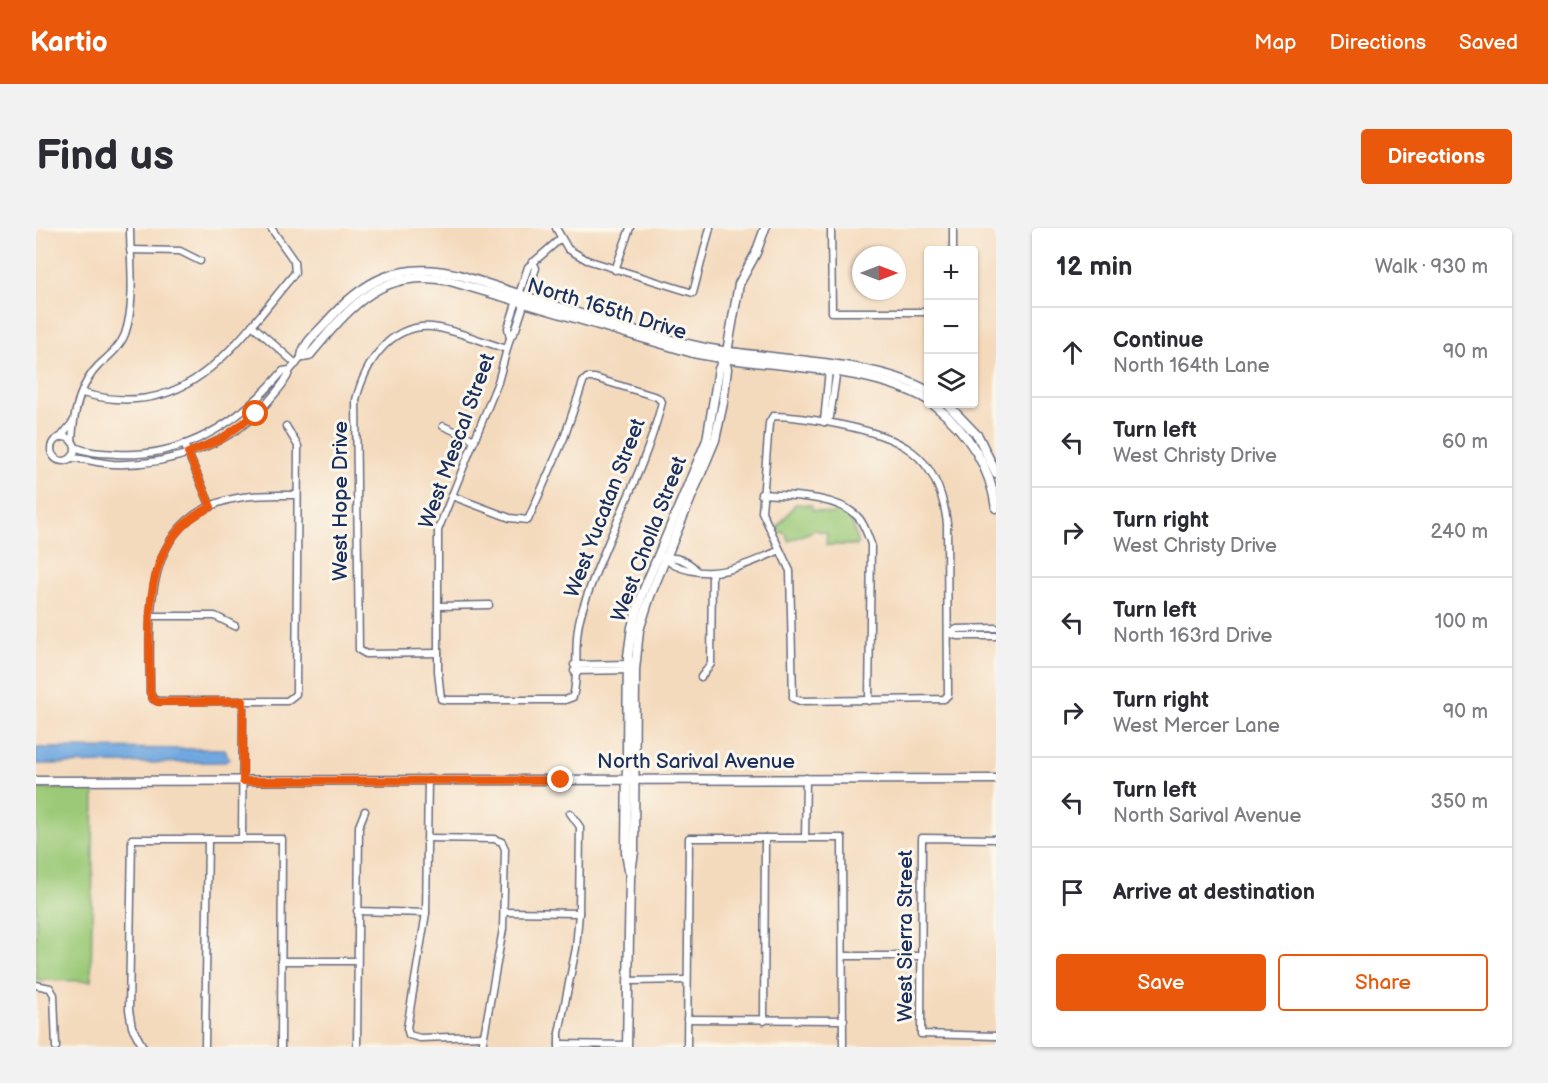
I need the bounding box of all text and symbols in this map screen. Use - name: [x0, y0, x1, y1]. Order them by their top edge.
- text: Kartio: [30, 26, 108, 59]
- text: Map: [1254, 30, 1297, 55]
- text: Directions: [1330, 30, 1426, 55]
- text: Saved: [1459, 30, 1518, 55]
- button: Directions: [1361, 129, 1512, 184]
- text: Find us: [36, 131, 174, 182]
- north arrow: [852, 246, 906, 300]
- map controls: [924, 246, 978, 408]
- button: +: [924, 246, 978, 300]
- text: 12 min: [1056, 252, 1133, 283]
- text: Walk · 930 m: [1375, 255, 1488, 279]
- street label: North 165th Drive: [524, 273, 690, 345]
- button: −: [924, 300, 978, 354]
- text: Continue: [1113, 327, 1203, 354]
- icon: ahead: [1056, 336, 1089, 369]
- text: 90 m: [1443, 340, 1488, 364]
- street label: West Mescal Street: [414, 350, 500, 532]
- button: layers: [924, 354, 978, 408]
- text: North 164th Lane: [1113, 354, 1270, 378]
- route start: [242, 400, 268, 426]
- street label: West Yucatan Street: [559, 414, 651, 601]
- text: Turn left: [1113, 417, 1197, 444]
- street label: West Hope Drive: [328, 421, 353, 581]
- icon: left: [1056, 426, 1089, 459]
- text: 60 m: [1442, 430, 1488, 454]
- text: West Christy Drive: [1113, 444, 1277, 468]
- street label: West Cholla Street: [606, 452, 692, 625]
- text: Turn right: [1113, 507, 1209, 534]
- icon: right: [1056, 516, 1089, 549]
- text: 240 m: [1431, 520, 1488, 544]
- text: West Christy Drive: [1113, 534, 1277, 558]
- text: Turn left: [1113, 597, 1197, 624]
- icon: left: [1056, 606, 1089, 639]
- text: 100 m: [1435, 610, 1488, 634]
- text: North 163rd Drive: [1113, 624, 1272, 648]
- text: Turn right: [1113, 687, 1209, 714]
- icon: right: [1056, 696, 1089, 729]
- text: 90 m: [1443, 700, 1488, 724]
- text: West Mercer Lane: [1113, 714, 1280, 738]
- street label: North Sarival Avenue: [597, 749, 795, 774]
- route end: [547, 766, 573, 792]
- text: Turn left: [1113, 777, 1197, 804]
- icon: left: [1056, 786, 1089, 819]
- text: 350 m: [1431, 790, 1488, 814]
- text: North Sarival Avenue: [1113, 804, 1301, 828]
- street label: West Sierra Street: [893, 849, 918, 1022]
- icon: arrive: [1056, 876, 1089, 909]
- text: Arrive at destination: [1113, 879, 1315, 906]
- button: Save: [1056, 954, 1266, 1011]
- button: Share: [1278, 954, 1488, 1011]

